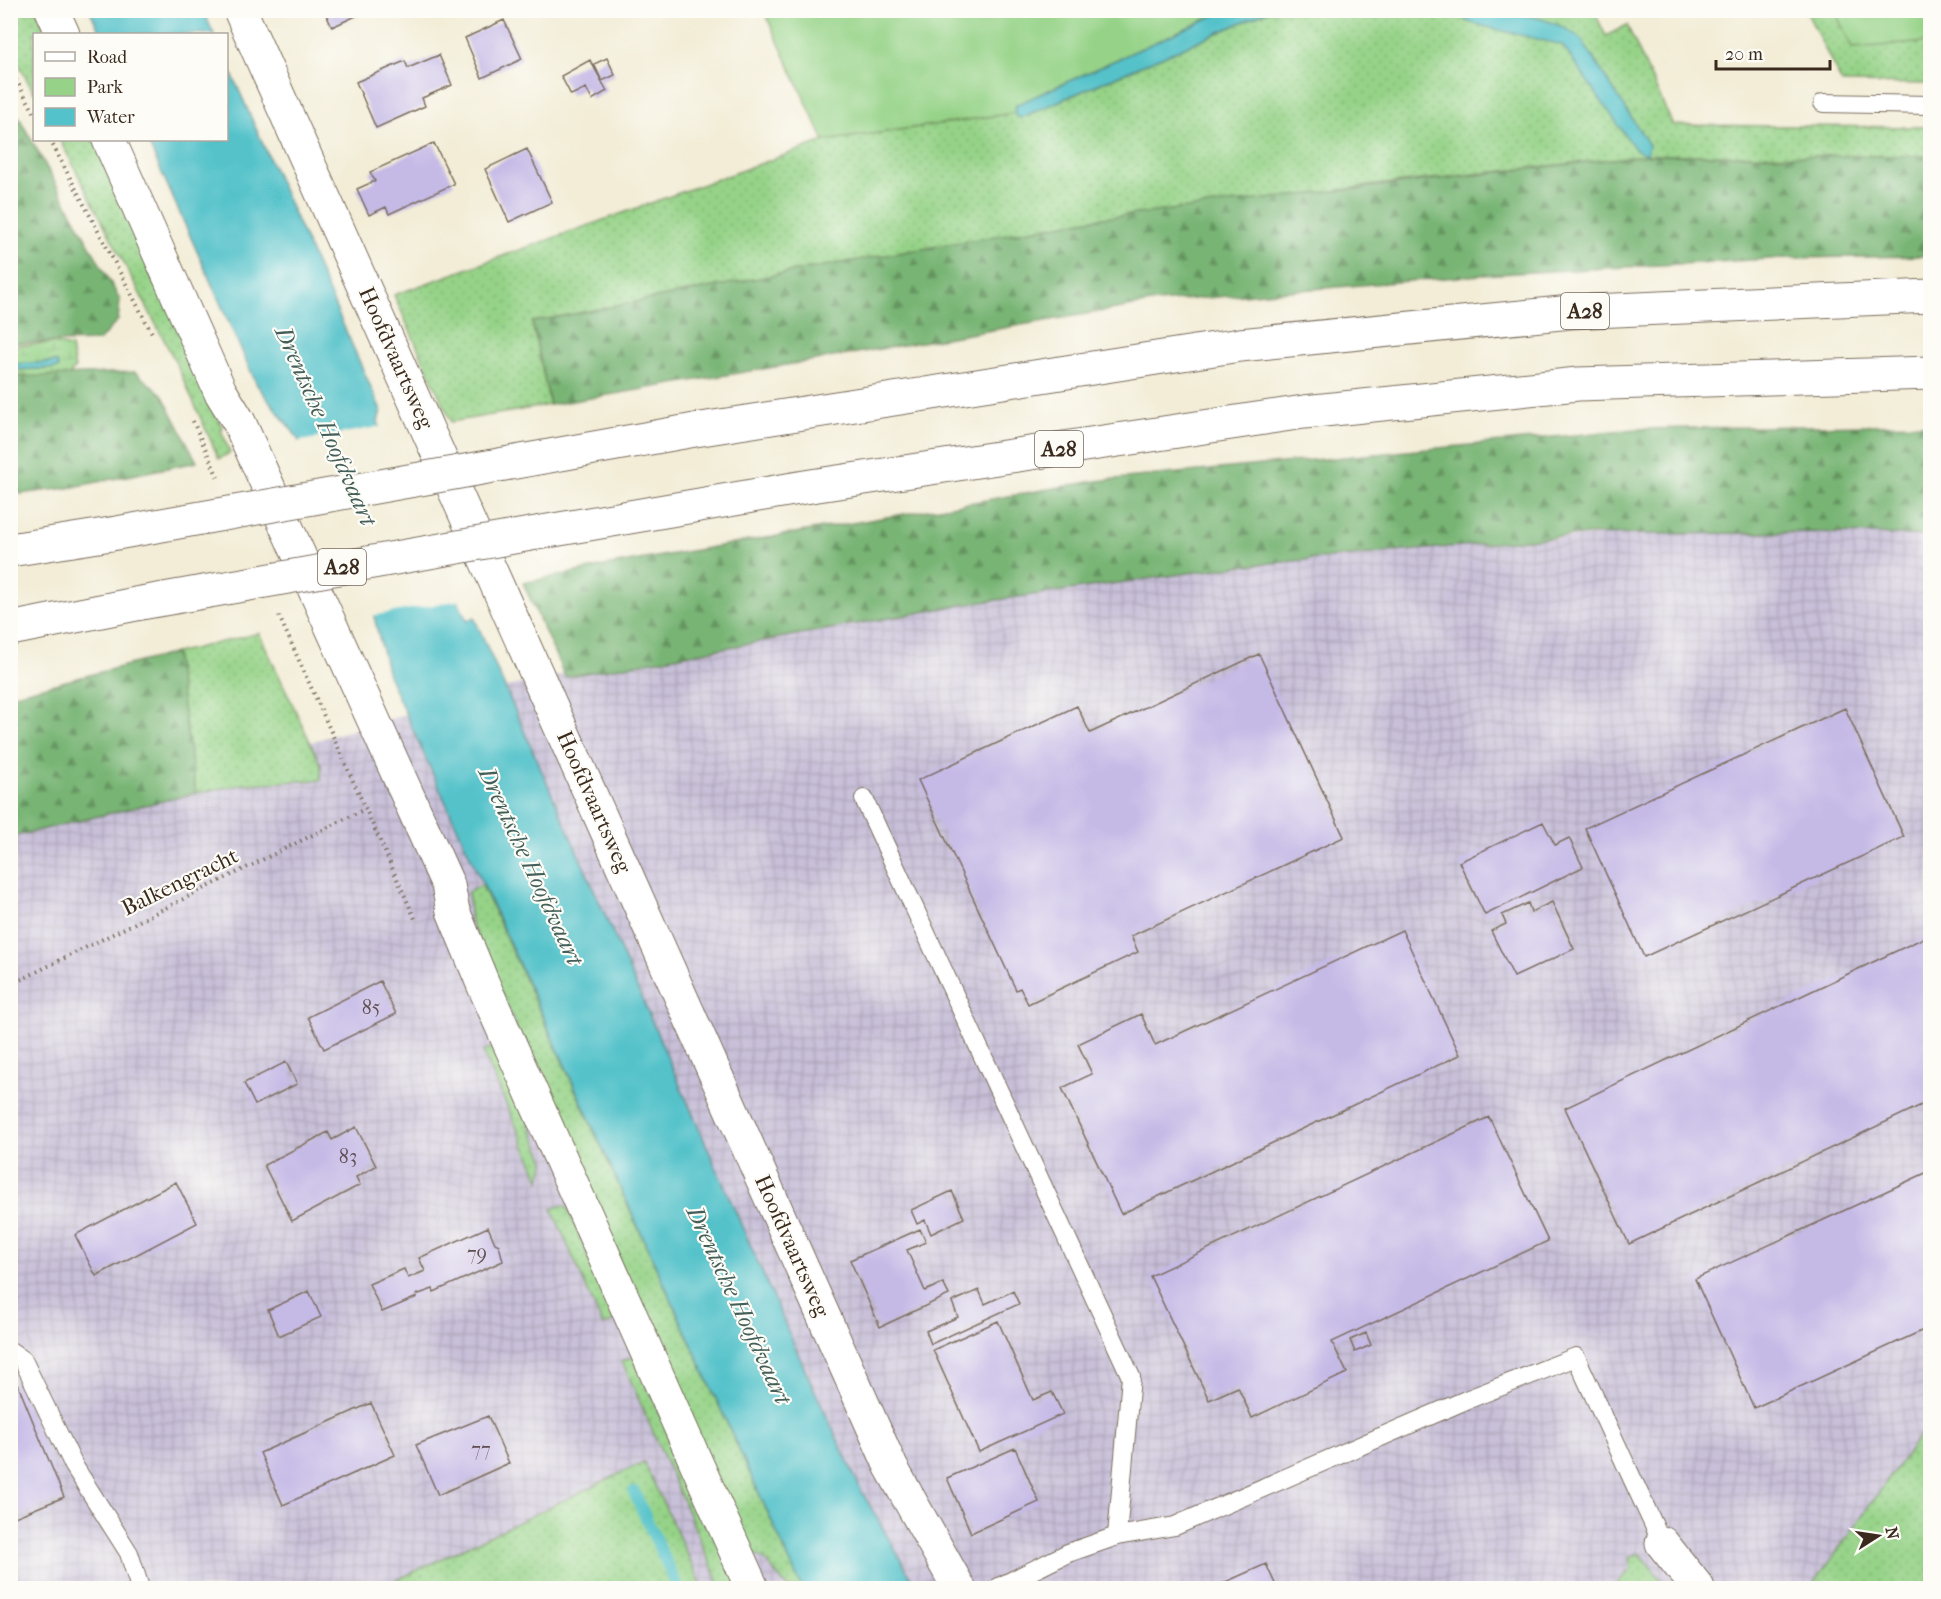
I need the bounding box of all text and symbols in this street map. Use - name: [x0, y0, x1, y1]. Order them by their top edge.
- legend: [33, 33, 228, 141]
- scale bar: [1716, 33, 1830, 71]
- text: 20 m: [1725, 44, 1763, 65]
- text: Road: [87, 47, 127, 68]
- text: Park: [87, 77, 124, 98]
- text: Water: [86, 107, 135, 128]
- street label: Hoofdvaartsweg: [353, 283, 439, 433]
- road number: A28: [1561, 293, 1609, 329]
- water label: Drentsche Hoofdvaart: [269, 320, 383, 532]
- road number: A28: [1035, 431, 1083, 467]
- road number: A28: [318, 549, 366, 585]
- street label: Hoofdvaartsweg: [551, 727, 637, 877]
- water label: Drentsche Hoofdvaart: [472, 761, 590, 971]
- street label: Balkengracht: [118, 843, 243, 921]
- house number: 85: [362, 996, 380, 1019]
- house number: 83: [339, 1145, 357, 1168]
- street label: Hoofdvaartsweg: [749, 1171, 835, 1321]
- water label: Drentsche Hoofdvaart: [680, 1200, 798, 1410]
- house number: 79: [467, 1242, 487, 1265]
- house number: 77: [471, 1438, 491, 1461]
- north arrow: [1848, 1506, 1908, 1566]
- text: N: [1882, 1525, 1903, 1542]

